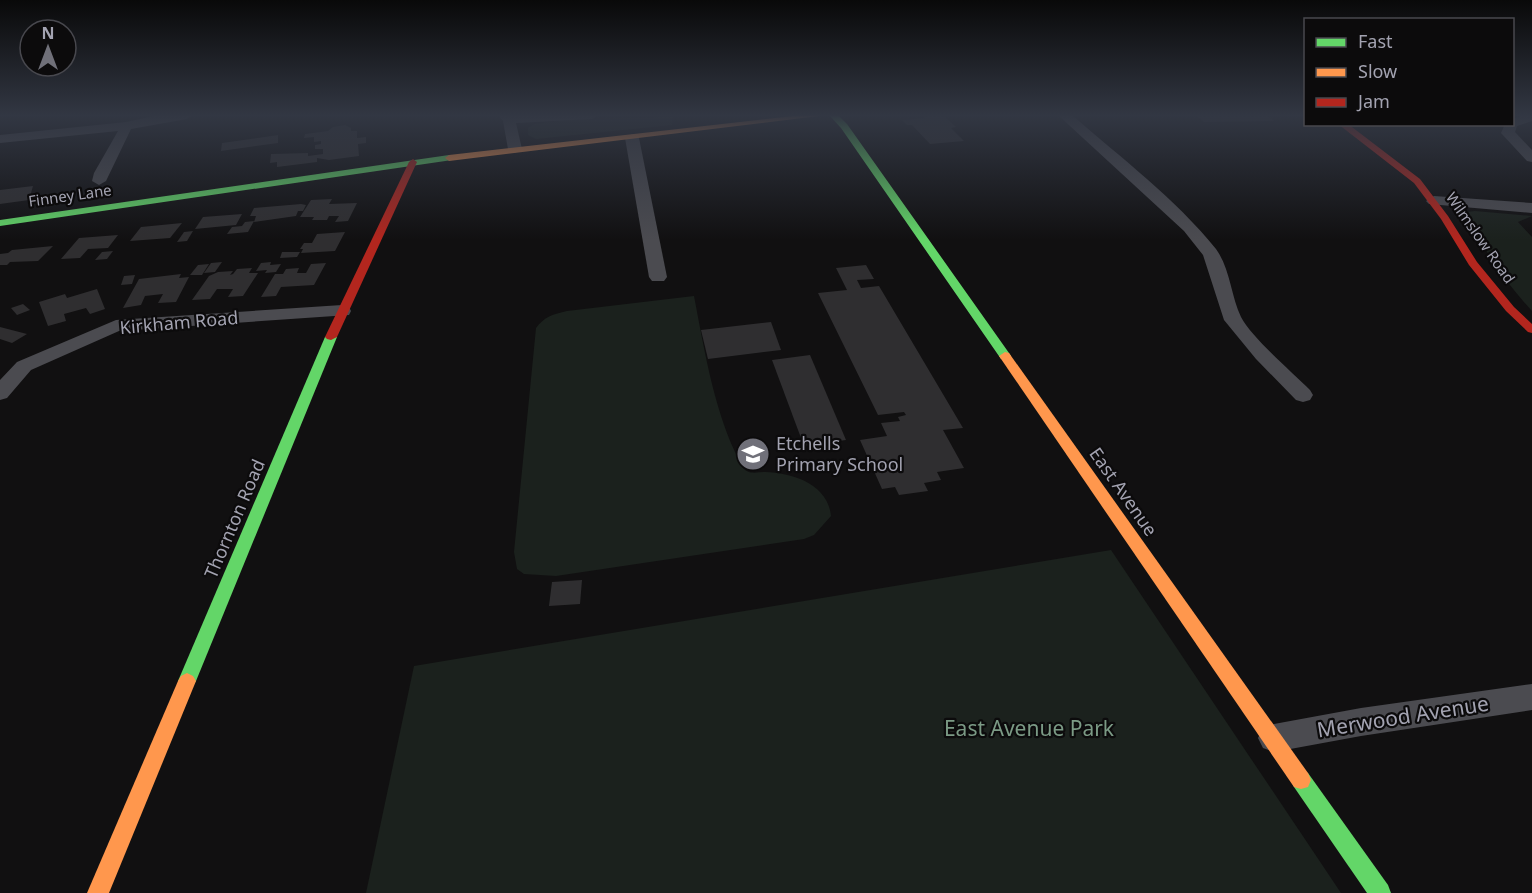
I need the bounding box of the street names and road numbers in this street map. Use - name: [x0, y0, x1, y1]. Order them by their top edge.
- street label: Finney Lane: [27, 179, 113, 211]
- street label: Wilmslow Road: [1442, 188, 1520, 287]
- street label: Kirkham Road: [119, 305, 239, 339]
- street label: East Avenue: [1084, 442, 1163, 541]
- street label: Thornton Road: [198, 455, 270, 582]
- street label: Merwood Avenue: [1315, 689, 1491, 743]

